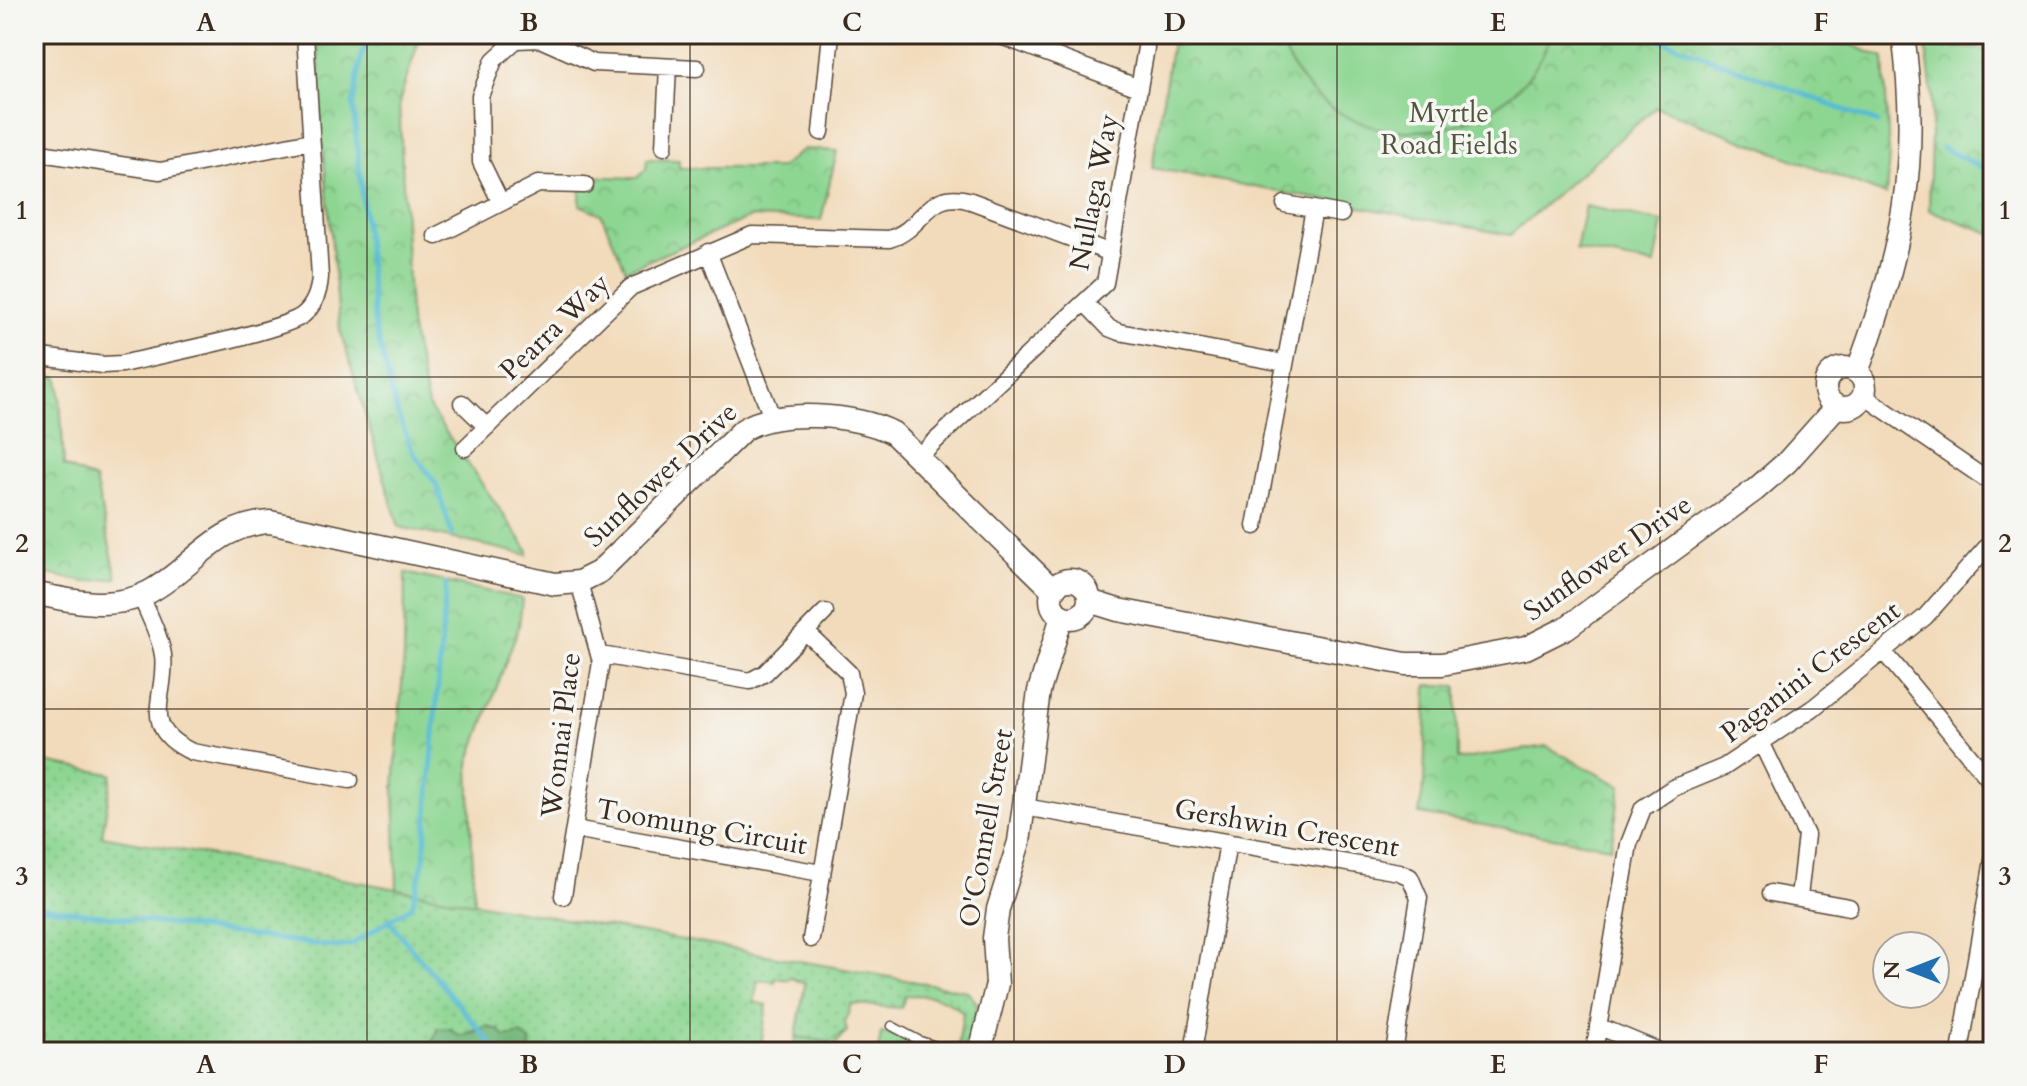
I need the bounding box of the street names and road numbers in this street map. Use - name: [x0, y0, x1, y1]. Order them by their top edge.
- street label: Nullaga Way: [1060, 110, 1128, 274]
- street label: Pearra Way: [491, 265, 618, 389]
- street label: Sunflower Drive: [576, 394, 746, 556]
- street label: Sunflower Drive: [1516, 486, 1699, 630]
- street label: Paganini Crescent: [1713, 592, 1908, 752]
- street label: Wonnai Place: [532, 650, 590, 821]
- street label: O'Connell Street: [950, 726, 1022, 930]
- street label: Toomung Circuit: [593, 790, 810, 864]
- street label: Gershwin Crescent: [1171, 790, 1402, 866]

